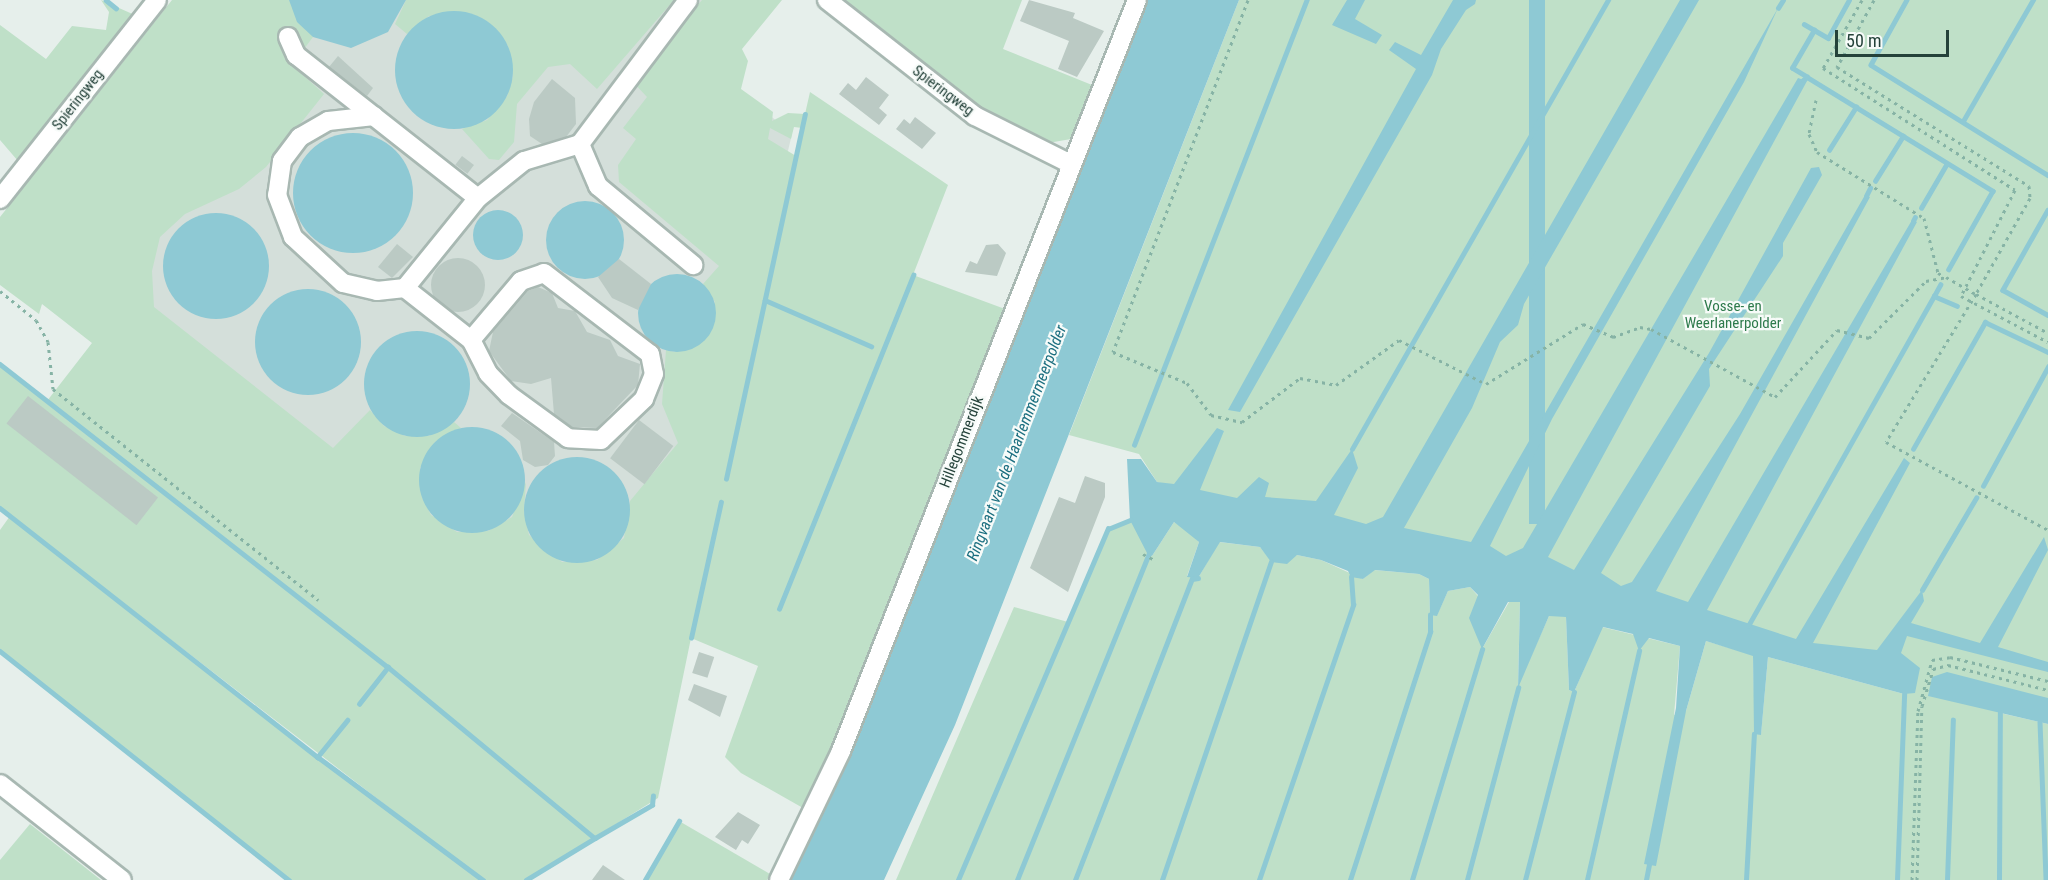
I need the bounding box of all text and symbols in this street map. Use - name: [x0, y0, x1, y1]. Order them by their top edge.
- scale bar: [1838, 18, 1952, 56]
- text: 50 m: [1846, 30, 1881, 51]
- street label: Spieringweg: [909, 62, 977, 120]
- street label: Spieringweg: [49, 66, 107, 134]
- park label: Vosse- en Weerlanerpolder: [1685, 297, 1781, 332]
- water label: Ringvaart van de Haarlemmermeerpolder: [963, 323, 1071, 563]
- street label: Hillegommerdijk: [936, 394, 988, 490]

